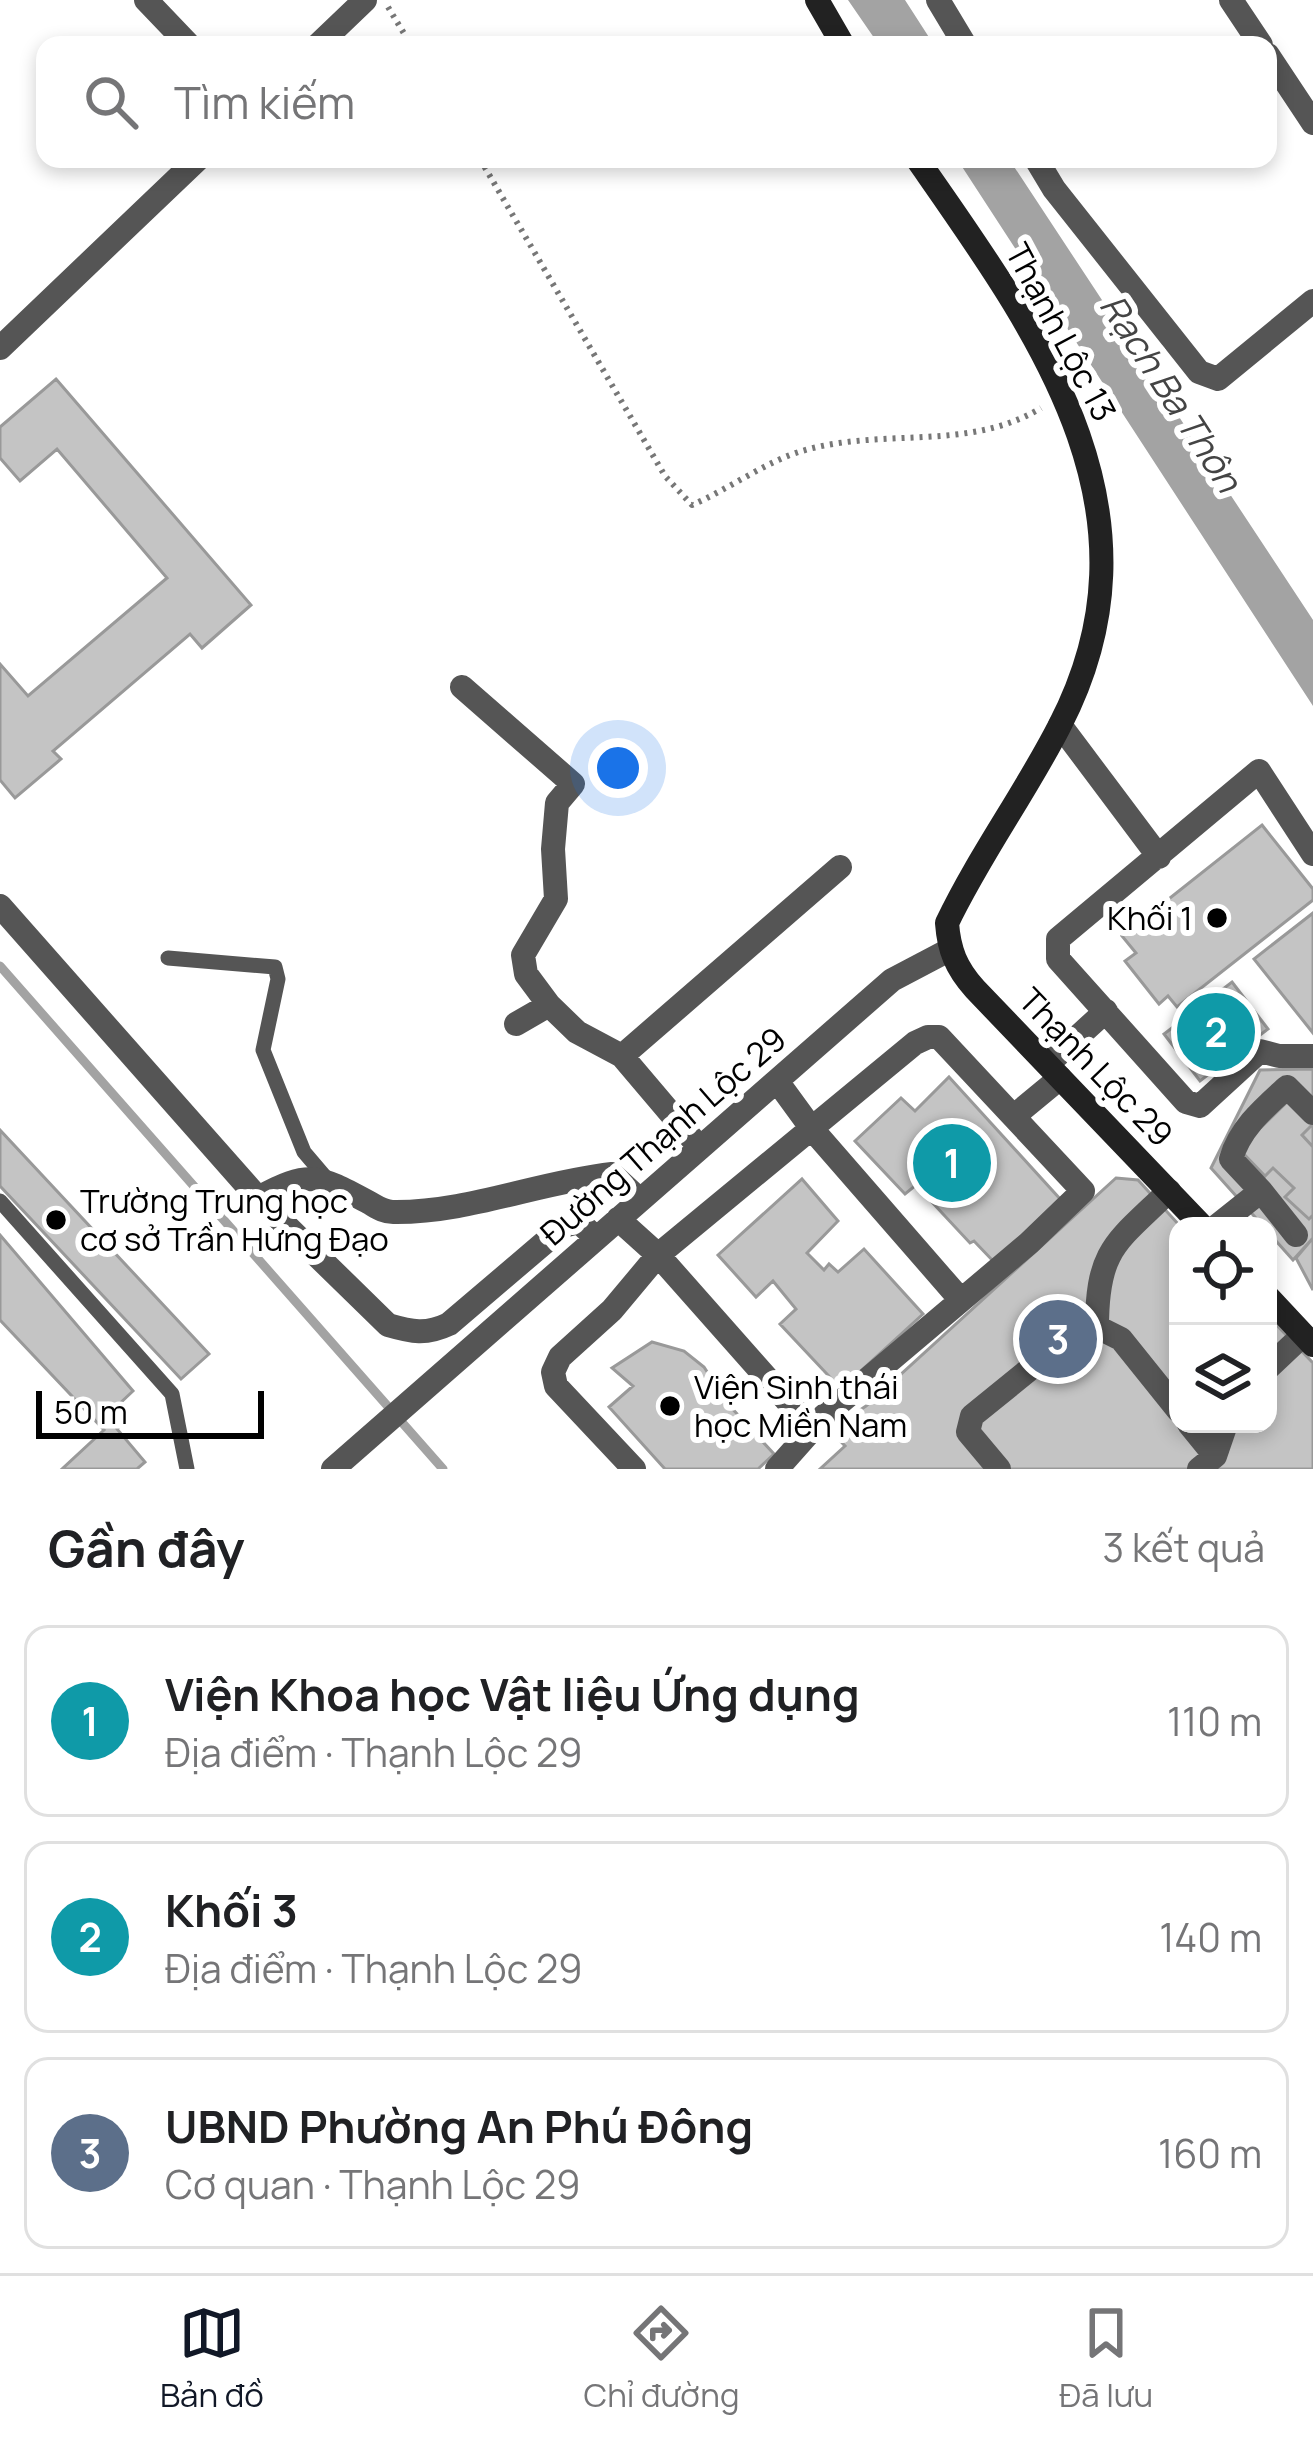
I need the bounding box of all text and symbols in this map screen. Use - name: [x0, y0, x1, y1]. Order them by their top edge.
- search box: [36, 36, 1277, 168]
- icon: search: [78, 69, 144, 135]
- text: Tìm kiếm: [174, 71, 355, 133]
- street label: Thạnh Lộc 13: [996, 235, 1127, 429]
- water label: Rạch Ba Thôn: [1089, 285, 1254, 502]
- your location: [588, 738, 648, 798]
- place label: Khối 1: [1107, 895, 1193, 940]
- marker: Khối 1: [1204, 905, 1230, 931]
- street label: Thạnh Lộc 29: [1009, 978, 1183, 1156]
- pin: 2: [1177, 987, 1255, 1077]
- street label: Đường Thạnh Lộc 29: [530, 1017, 795, 1255]
- pin: 1: [913, 1118, 991, 1208]
- place label: Trường Trung học cơ sở Trần Hưng Đạo: [80, 1178, 389, 1261]
- marker: Trường Trung học cơ sở Trần Hưng Đạo: [43, 1207, 69, 1233]
- map controls: [1169, 1217, 1277, 1433]
- button: locate: [1169, 1217, 1277, 1325]
- pin: 3: [1019, 1294, 1097, 1384]
- button: layers: [1169, 1325, 1277, 1433]
- place label: Viện Sinh thái học Miền Nam: [694, 1364, 907, 1447]
- scale bar: [36, 1385, 264, 1438]
- text: 50 m: [54, 1389, 128, 1434]
- marker: Viện Sinh thái học Miền Nam: [657, 1393, 683, 1419]
- text: Gần đây: [48, 1513, 245, 1582]
- text: 3 kết quả: [1103, 1520, 1265, 1574]
- text: Viện Khoa học Vật liệu Ứng dụng: [165, 1663, 860, 1725]
- text: 1: [81, 1694, 99, 1748]
- text: 110 m: [1167, 1694, 1262, 1748]
- text: Địa điểm · Thạnh Lộc 29: [165, 1725, 582, 1779]
- text: Khối 3: [165, 1879, 298, 1941]
- text: 2: [78, 1910, 102, 1964]
- text: 140 m: [1159, 1910, 1262, 1964]
- text: Địa điểm · Thạnh Lộc 29: [165, 1941, 582, 1995]
- text: UBND Phường An Phú Đông: [165, 2095, 753, 2157]
- text: 3: [79, 2126, 101, 2180]
- text: 160 m: [1158, 2126, 1262, 2180]
- text: Cơ quan · Thạnh Lộc 29: [165, 2157, 580, 2211]
- tab: Bản đồ: [160, 2300, 264, 2417]
- tab: Chỉ đường: [584, 2300, 739, 2417]
- tab: Đã lưu: [1059, 2300, 1153, 2417]

